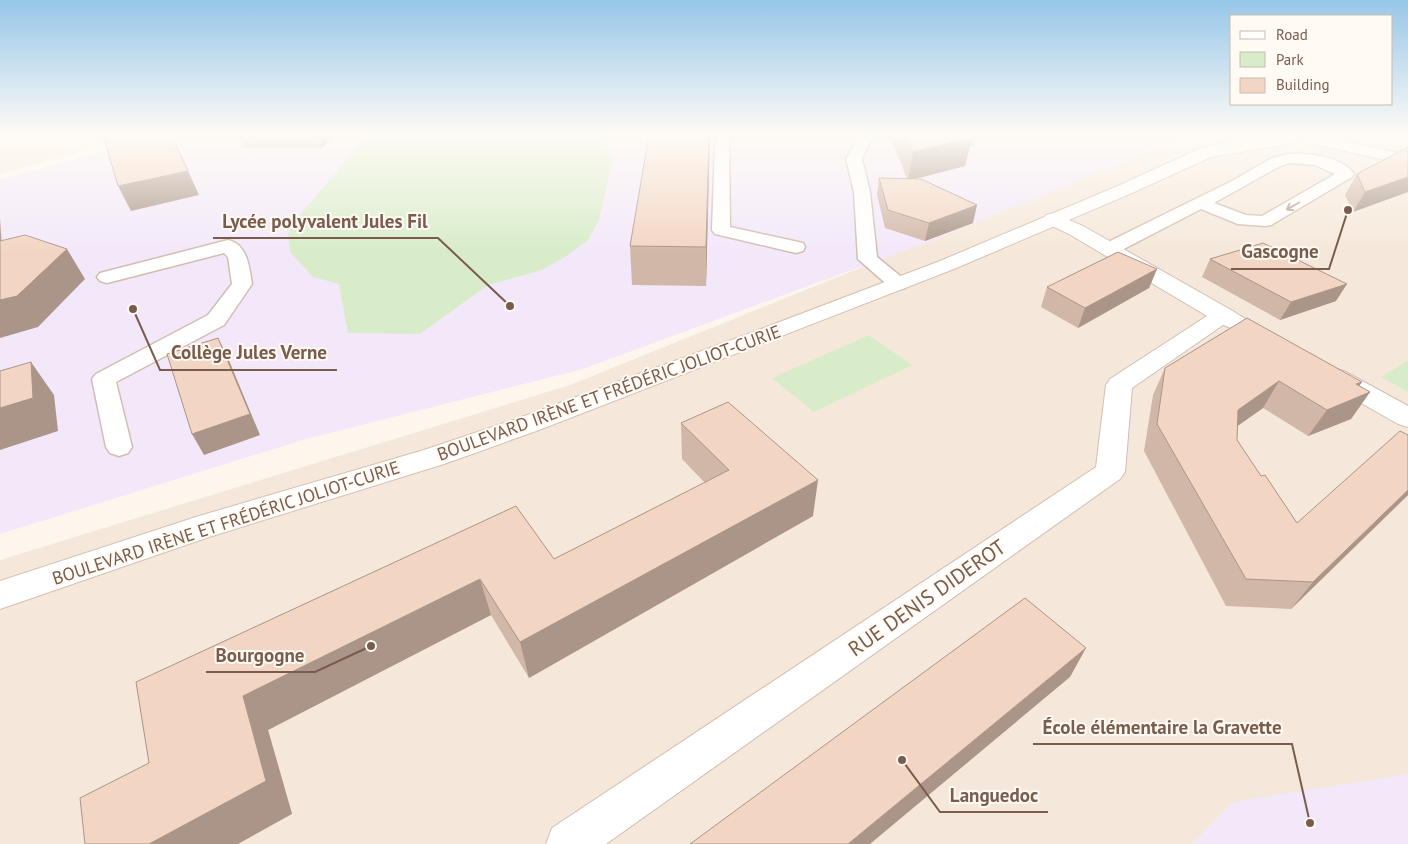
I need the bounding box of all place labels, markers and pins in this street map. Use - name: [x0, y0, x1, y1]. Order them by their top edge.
- callout: Lycée polyvalent Jules Fil: [213, 204, 438, 238]
- callout: Gascogne: [1231, 235, 1329, 269]
- callout: Collège Jules Verne: [160, 336, 337, 370]
- callout: Bourgogne: [206, 638, 315, 672]
- callout: École élémentaire la Gravette: [1033, 710, 1292, 744]
- callout: Languedoc: [940, 778, 1048, 812]

